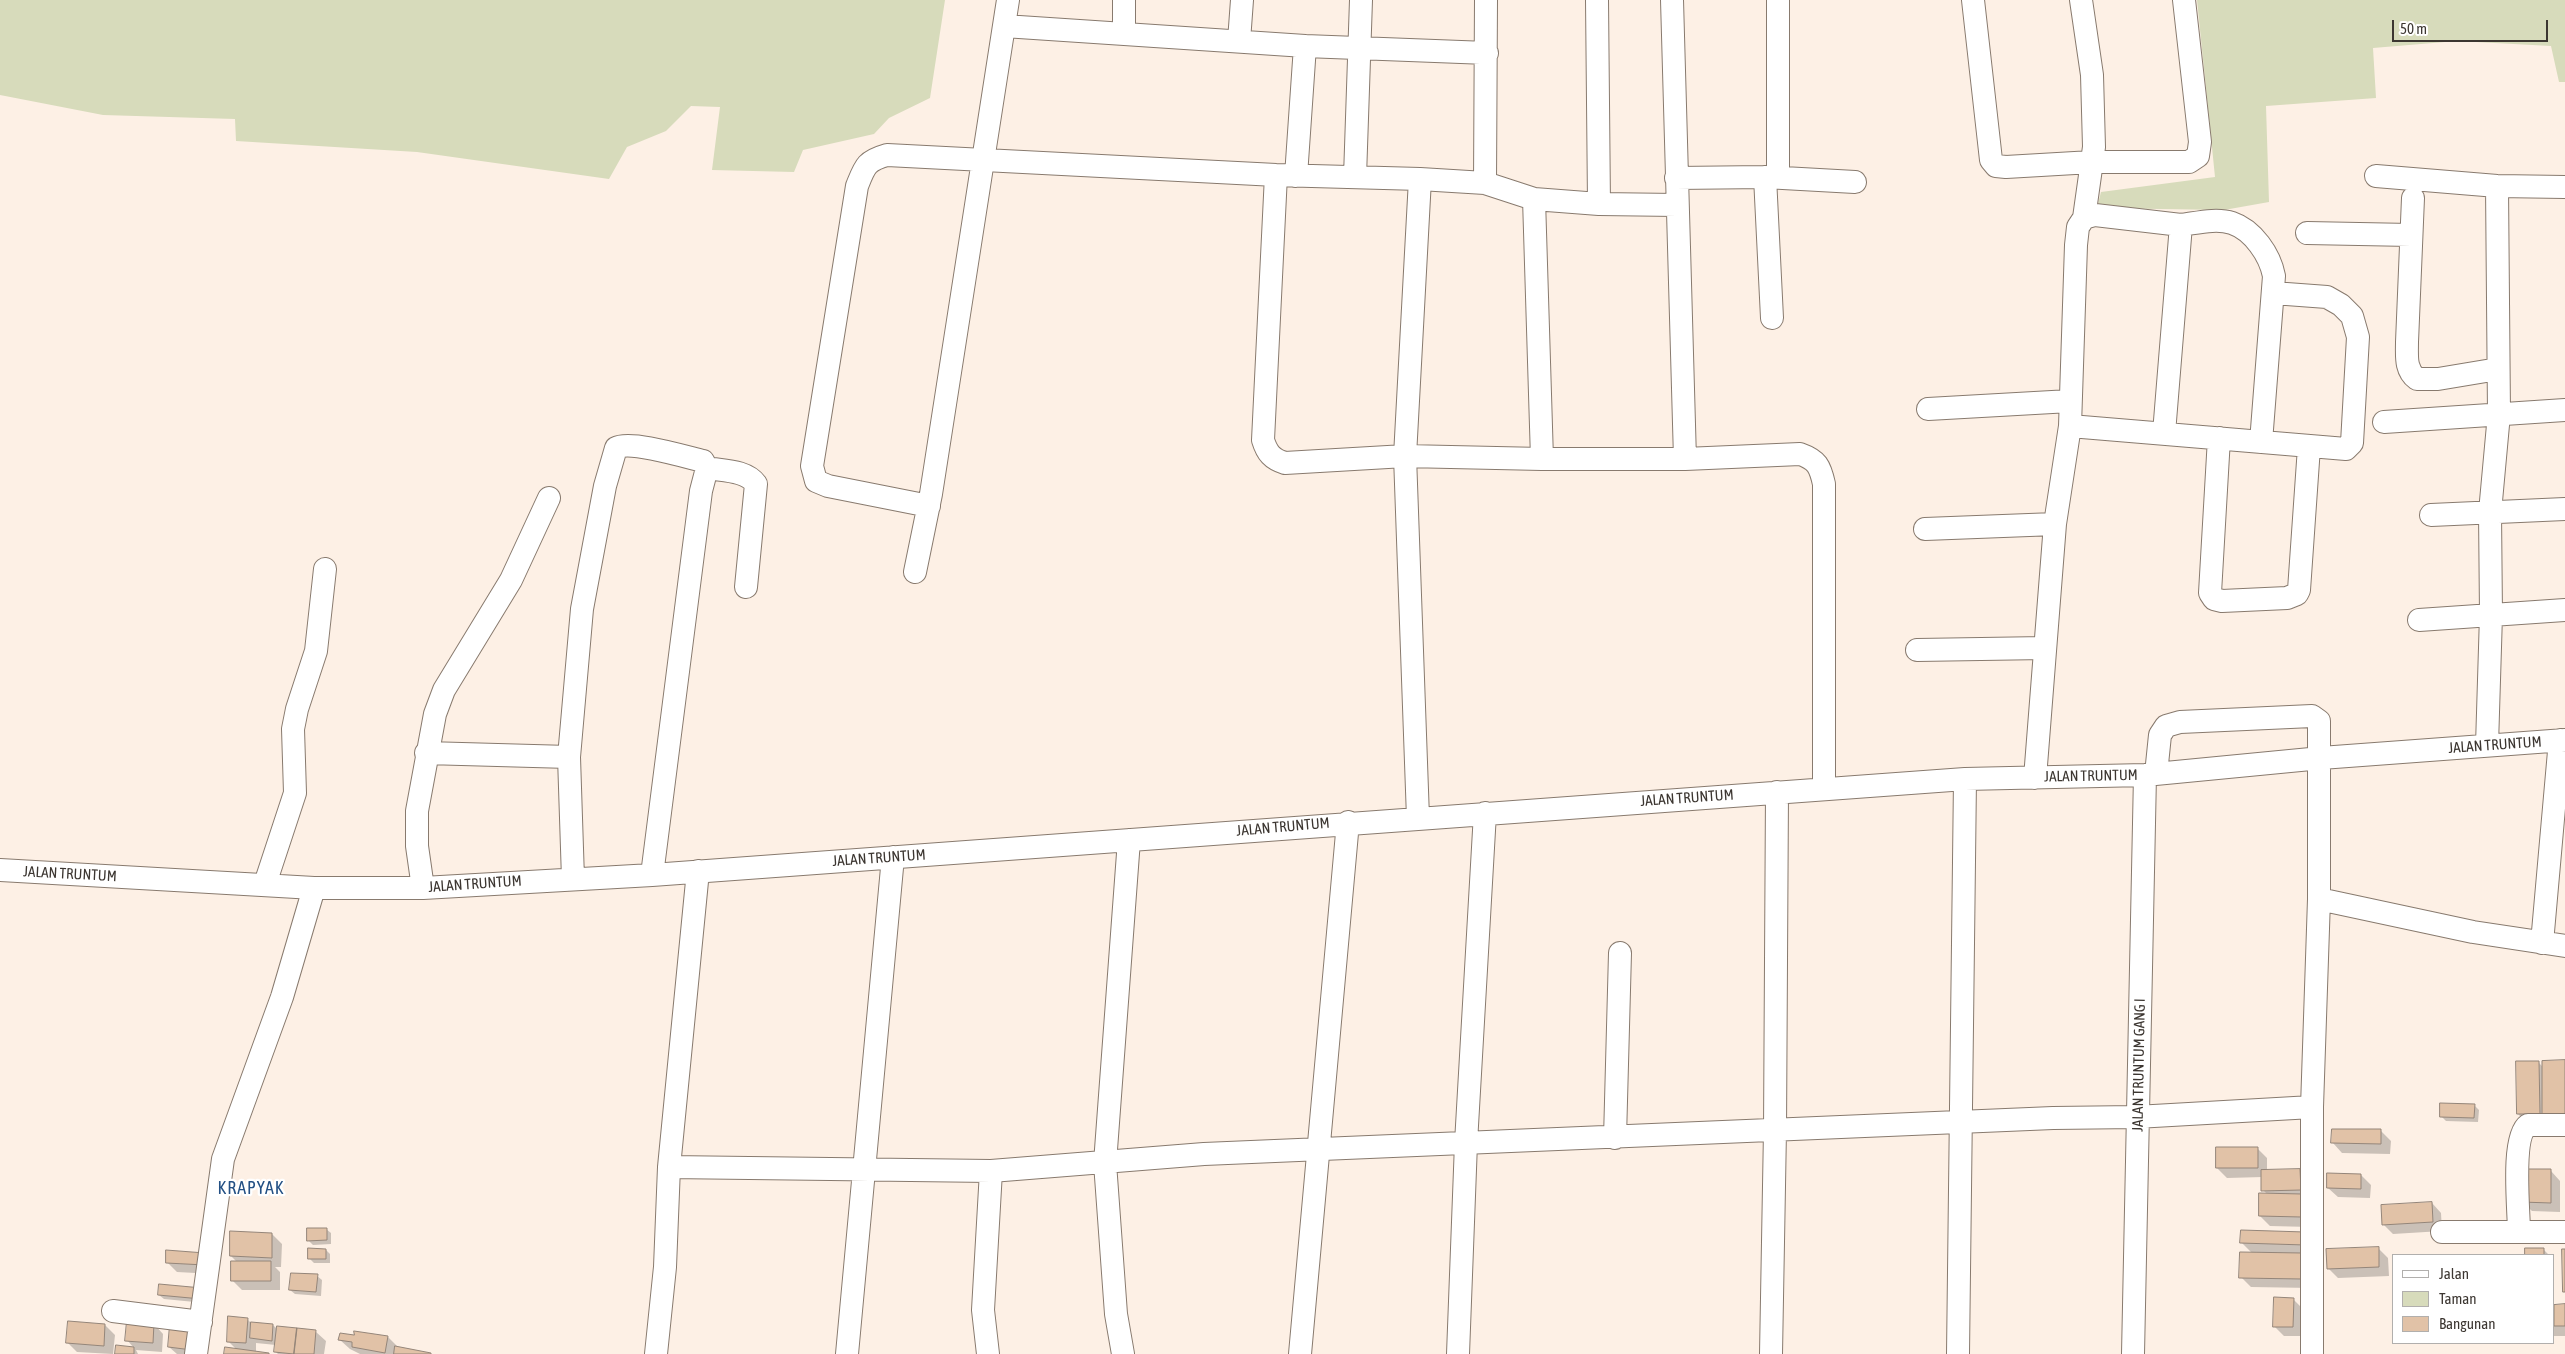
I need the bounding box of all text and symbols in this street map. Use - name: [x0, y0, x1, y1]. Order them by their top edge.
- scale bar: [2395, 10, 2551, 42]
- text: 50 m: [2400, 20, 2427, 37]
- street label: JALAN TRUNTUM: [2448, 733, 2542, 757]
- street label: JALAN TRUNTUM: [2044, 766, 2138, 786]
- street label: JALAN TRUNTUM: [1640, 786, 1734, 810]
- street label: JALAN TRUNTUM: [1236, 814, 1330, 840]
- street label: JALAN TRUNTUM: [832, 846, 926, 870]
- street label: JALAN TRUNTUM: [23, 863, 117, 885]
- street label: JALAN TRUNTUM: [428, 872, 522, 896]
- street label: JALAN TRUNTUM GANG I: [2129, 998, 2149, 1132]
- district label: KRAPYAK: [217, 1177, 285, 1199]
- legend: [2392, 1254, 2555, 1344]
- text: Jalan: [2439, 1265, 2469, 1282]
- text: Taman: [2439, 1290, 2477, 1307]
- text: Bangunan: [2439, 1315, 2496, 1332]

